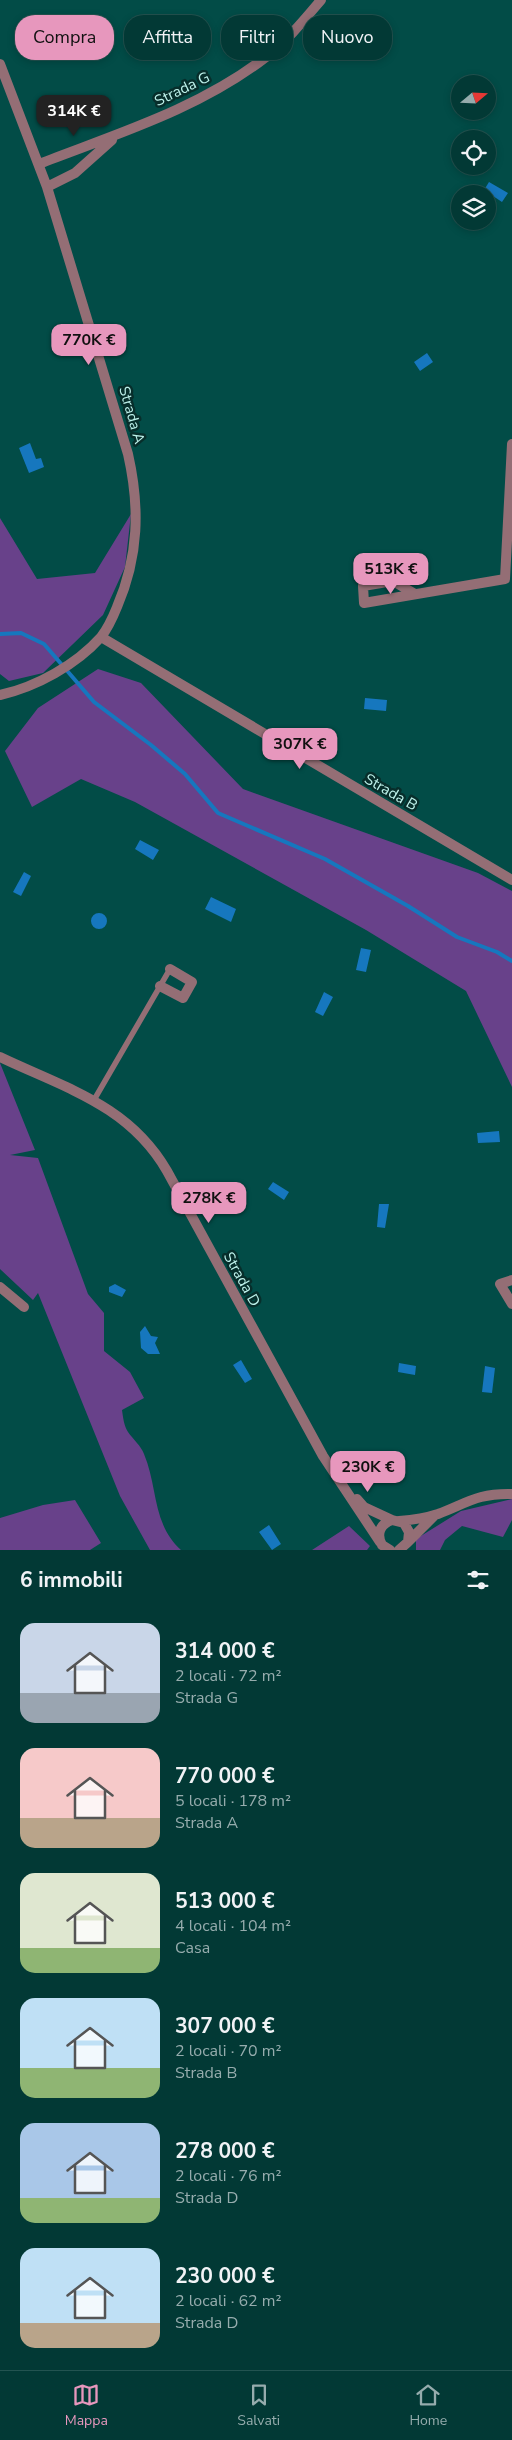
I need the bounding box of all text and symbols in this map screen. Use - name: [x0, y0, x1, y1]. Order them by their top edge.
- chip: Compra: [15, 15, 114, 60]
- chip: Affitta: [124, 15, 211, 60]
- chip: Filtri: [221, 15, 293, 60]
- chip: Nuovo: [303, 15, 392, 60]
- street label: Strada G: [151, 67, 213, 111]
- north arrow: [451, 75, 496, 120]
- map controls: [451, 75, 496, 230]
- pin: 314K €: [33, 94, 115, 137]
- text: 314K €: [47, 100, 101, 122]
- button: locate: [451, 130, 496, 175]
- button: layers: [451, 185, 496, 230]
- pin: 770K €: [48, 324, 130, 366]
- text: 770K €: [62, 329, 116, 351]
- street label: Strada A: [114, 384, 150, 446]
- pin: 513K €: [350, 552, 432, 595]
- text: 513K €: [364, 558, 418, 580]
- pin: 307K €: [259, 728, 341, 770]
- text: 307K €: [273, 733, 327, 755]
- street label: Strada B: [361, 769, 421, 815]
- pin: 278K €: [168, 1182, 250, 1224]
- text: 278K €: [182, 1187, 236, 1209]
- street label: Strada D: [219, 1248, 265, 1310]
- pin: 230K €: [327, 1450, 409, 1493]
- text: 230K €: [341, 1456, 395, 1478]
- text: 6 immobili: [20, 1566, 123, 1594]
- icon: filters: [464, 1566, 492, 1594]
- text: 314 000 €: [175, 1637, 275, 1665]
- icon: home: [60, 1643, 120, 1703]
- text: 2 locali · 72 m²: [175, 1665, 282, 1687]
- text: Strada G: [175, 1687, 238, 1709]
- text: 770 000 €: [175, 1762, 275, 1790]
- icon: home: [60, 1768, 120, 1828]
- text: 5 locali · 178 m²: [175, 1790, 291, 1812]
- text: Strada A: [175, 1812, 238, 1834]
- text: 513 000 €: [175, 1887, 275, 1915]
- icon: home: [60, 1893, 120, 1953]
- text: 4 locali · 104 m²: [175, 1915, 291, 1937]
- text: Casa: [175, 1937, 210, 1959]
- text: 307 000 €: [175, 2012, 275, 2040]
- icon: home: [60, 2018, 120, 2078]
- text: 2 locali · 70 m²: [175, 2040, 282, 2062]
- text: Strada B: [175, 2062, 237, 2084]
- text: 278 000 €: [175, 2137, 275, 2165]
- icon: home: [60, 2143, 120, 2203]
- text: 2 locali · 76 m²: [175, 2165, 282, 2187]
- text: Strada D: [175, 2187, 238, 2209]
- text: 230 000 €: [175, 2262, 275, 2290]
- icon: home: [60, 2268, 120, 2328]
- text: 2 locali · 62 m²: [175, 2290, 282, 2312]
- text: Strada D: [175, 2312, 238, 2334]
- tab: Mappa: [65, 2381, 108, 2430]
- tab: Salvati: [237, 2381, 280, 2430]
- tab: Home: [409, 2381, 447, 2430]

